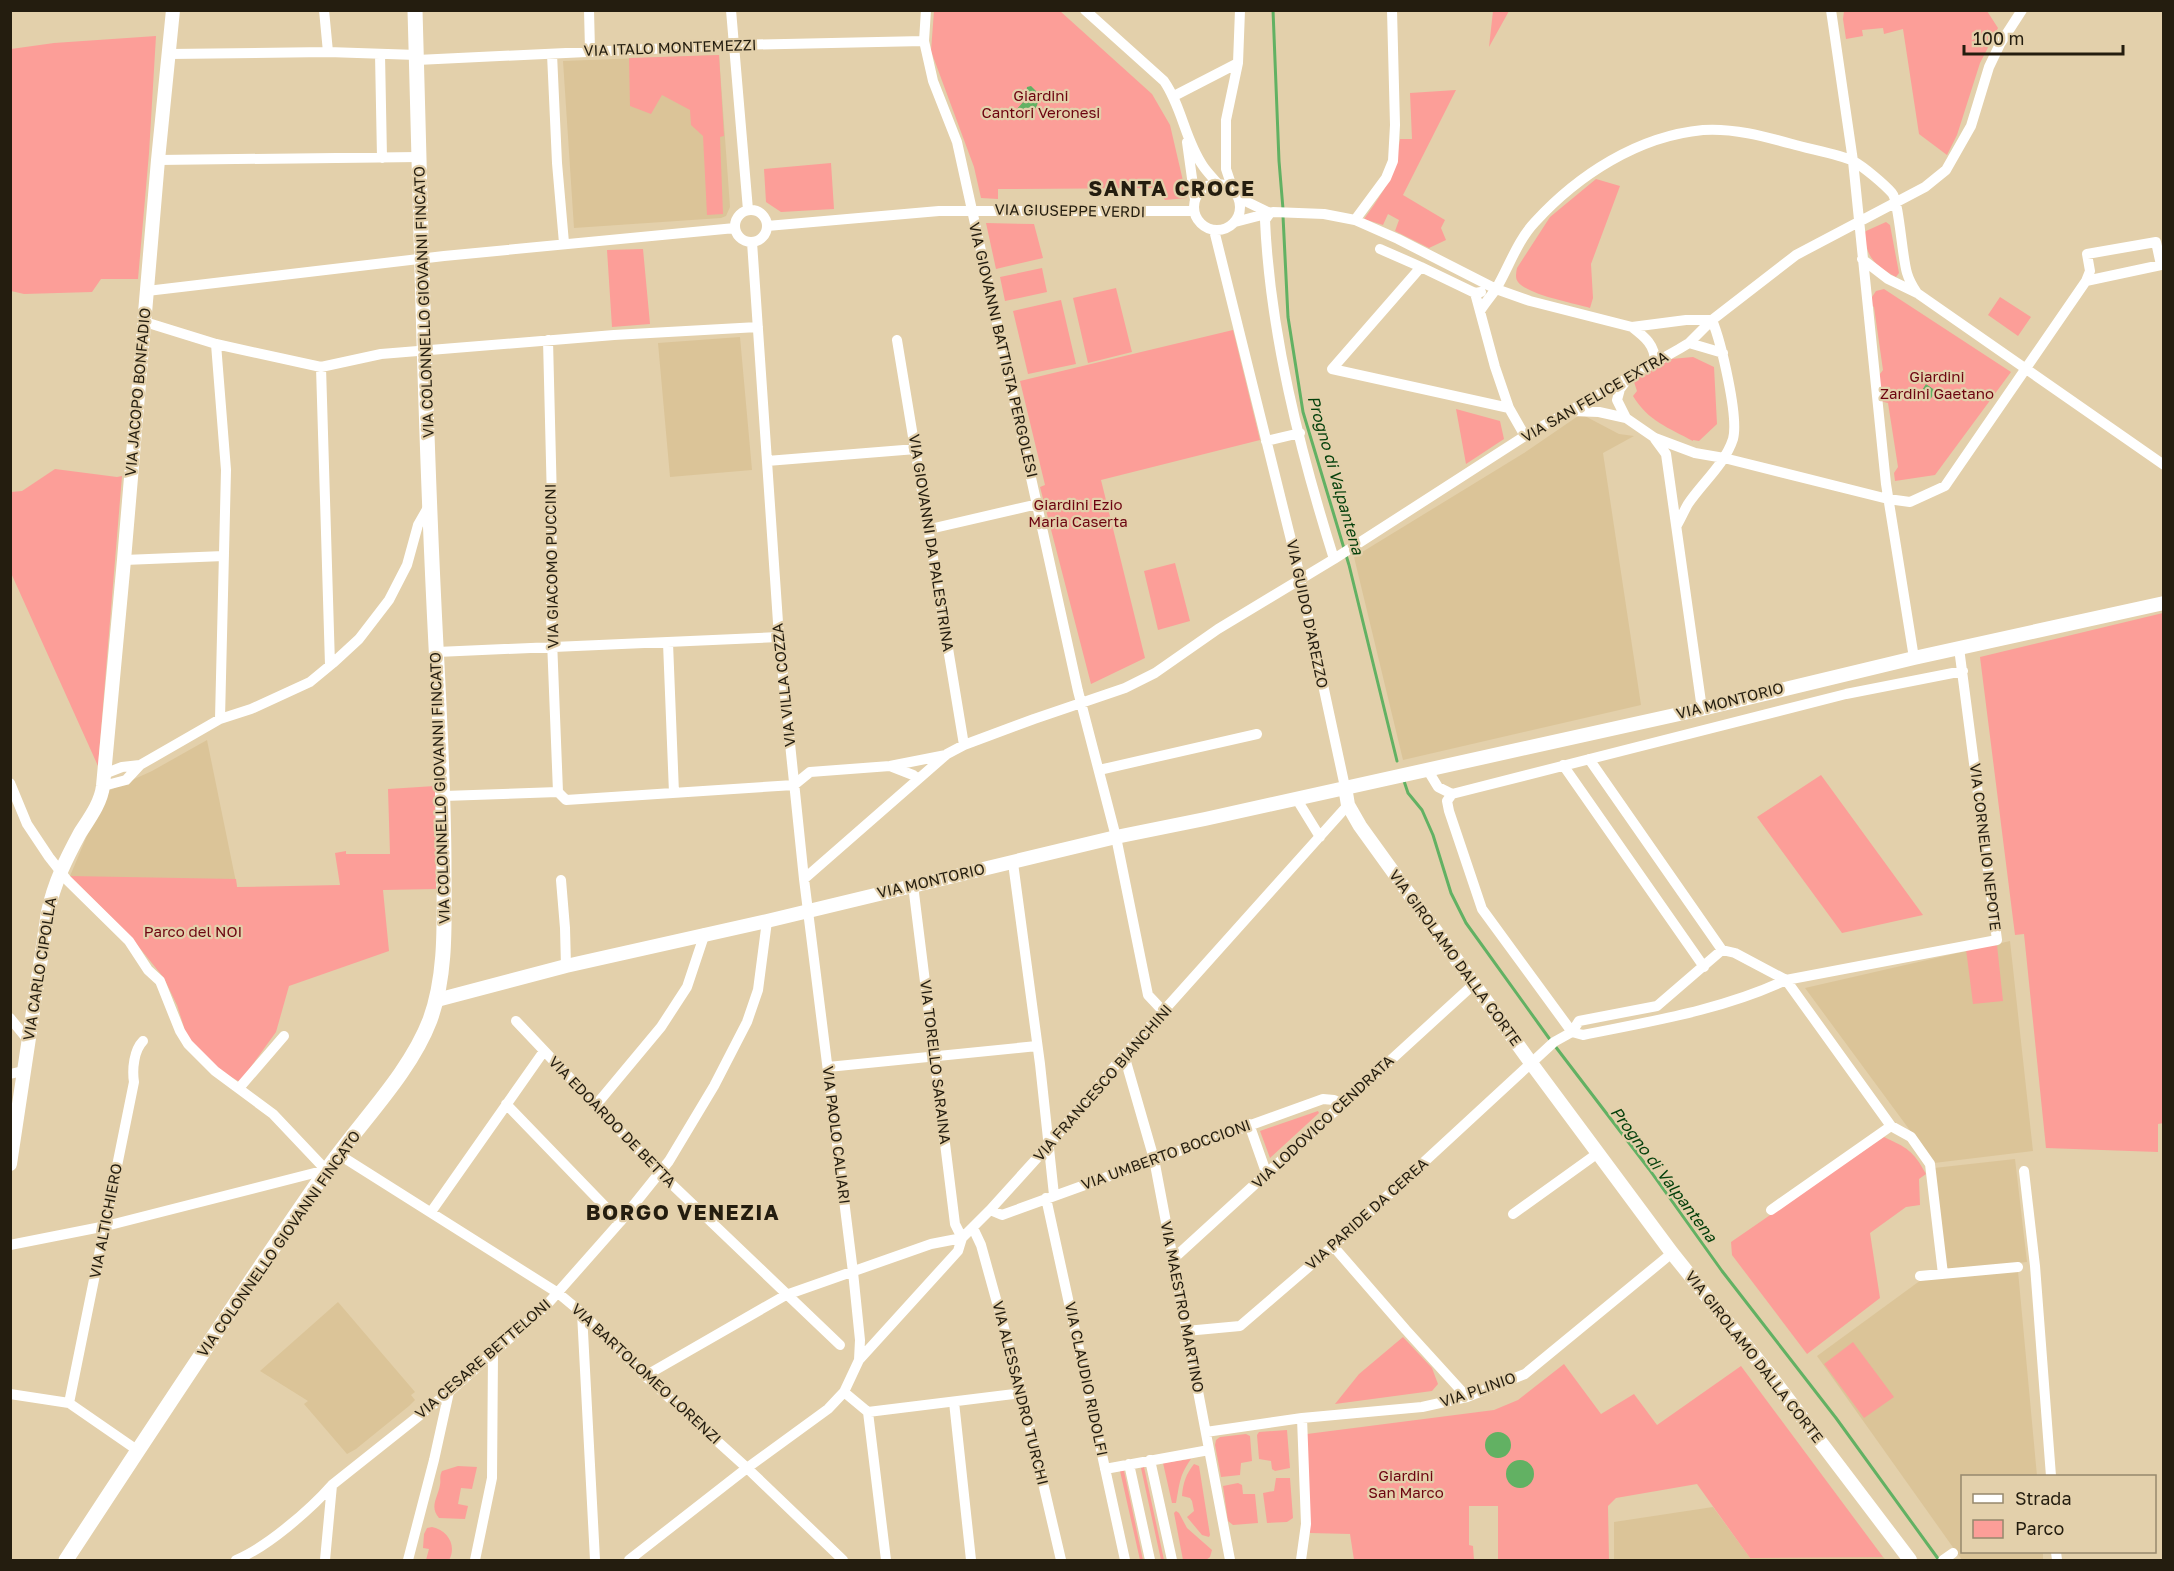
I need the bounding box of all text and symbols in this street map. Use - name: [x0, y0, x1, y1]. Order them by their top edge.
- scale bar: [1964, 18, 2123, 56]
- text: 100 m: [1973, 27, 2024, 49]
- street label: VIA ITALO MONTEMEZZI: [583, 35, 757, 59]
- park label: Giardini Cantori Veronesi: [982, 86, 1100, 121]
- street label: VIA COLONNELLO GIOVANNI FINCATO: [409, 166, 437, 438]
- district label: SANTA CROCE: [1088, 175, 1256, 201]
- street label: VIA GIUSEPPE VERDI: [995, 200, 1146, 220]
- street label: VIA GIOVANNI BATTISTA PERGOLESI: [966, 220, 1042, 479]
- street label: VIA JACOPO BONFADIO: [121, 307, 153, 477]
- street label: VIA SAN FELICE EXTRA: [1518, 347, 1671, 445]
- park label: Giardini Zardini Gaetano: [1880, 367, 1994, 402]
- water label: Progno di Valpantena: [1304, 393, 1369, 558]
- street label: VIA GIOVANNI DA PALESTRINA: [906, 433, 958, 653]
- street label: VIA GIACOMO PUCCINI: [541, 484, 561, 648]
- park label: Giardini Ezio Maria Caserta: [1028, 495, 1128, 530]
- street label: VIA GUIDO D'AREZZO: [1283, 538, 1333, 690]
- street label: VIA VILLA COZZA: [768, 622, 798, 748]
- street label: VIA COLONNELLO GIOVANNI FINCATO: [425, 652, 453, 924]
- street label: VIA MONTORIO: [1674, 678, 1785, 722]
- street label: VIA CORNELIO NEPOTE: [1967, 762, 2005, 932]
- street label: VIA MONTORIO: [875, 859, 986, 901]
- street label: VIA GIROLAMO DALLA CORTE: [1386, 866, 1526, 1049]
- street label: VIA CARLO CIPOLLA: [19, 896, 59, 1042]
- park label: Parco del NOI: [144, 922, 242, 940]
- street label: VIA TORELLO SARAINA: [917, 979, 955, 1145]
- street label: VIA FRANCESCO BIANCHINI: [1029, 1000, 1175, 1164]
- street label: VIA LODOVICO CENDRATA: [1248, 1051, 1397, 1192]
- street label: VIA EDOARDO DE BETTA: [545, 1052, 680, 1191]
- street label: VIA PAOLO CALIARI: [820, 1065, 854, 1205]
- water label: Progno di Valpantena: [1606, 1102, 1722, 1247]
- street label: VIA UMBERTO BOCCIONI: [1079, 1115, 1253, 1193]
- street label: VIA COLONNELLO GIOVANNI FINCATO: [193, 1127, 364, 1360]
- street label: VIA PARIDE DA CEREA: [1301, 1154, 1431, 1273]
- street label: VIA ALTICHIERO: [85, 1162, 125, 1280]
- district label: BORGO VENEZIA: [586, 1199, 780, 1225]
- street label: VIA MAESTRO MARTINO: [1158, 1220, 1208, 1394]
- street label: VIA GIROLAMO DALLA CORTE: [1682, 1267, 1828, 1446]
- street label: VIA CESARE BETTELONI: [411, 1295, 554, 1422]
- street label: VIA BARTOLOMEO LORENZI: [568, 1299, 725, 1447]
- street label: VIA ALESSANDRO TURCHI: [989, 1299, 1053, 1487]
- street label: VIA CLAUDIO RIDOLFI: [1062, 1300, 1112, 1457]
- street label: VIA PLINIO: [1437, 1368, 1518, 1410]
- park label: Giardini San Marco: [1368, 1466, 1444, 1501]
- legend: [1961, 1475, 2156, 1553]
- text: Strada: [2015, 1487, 2072, 1509]
- text: Parco: [2015, 1517, 2064, 1539]

